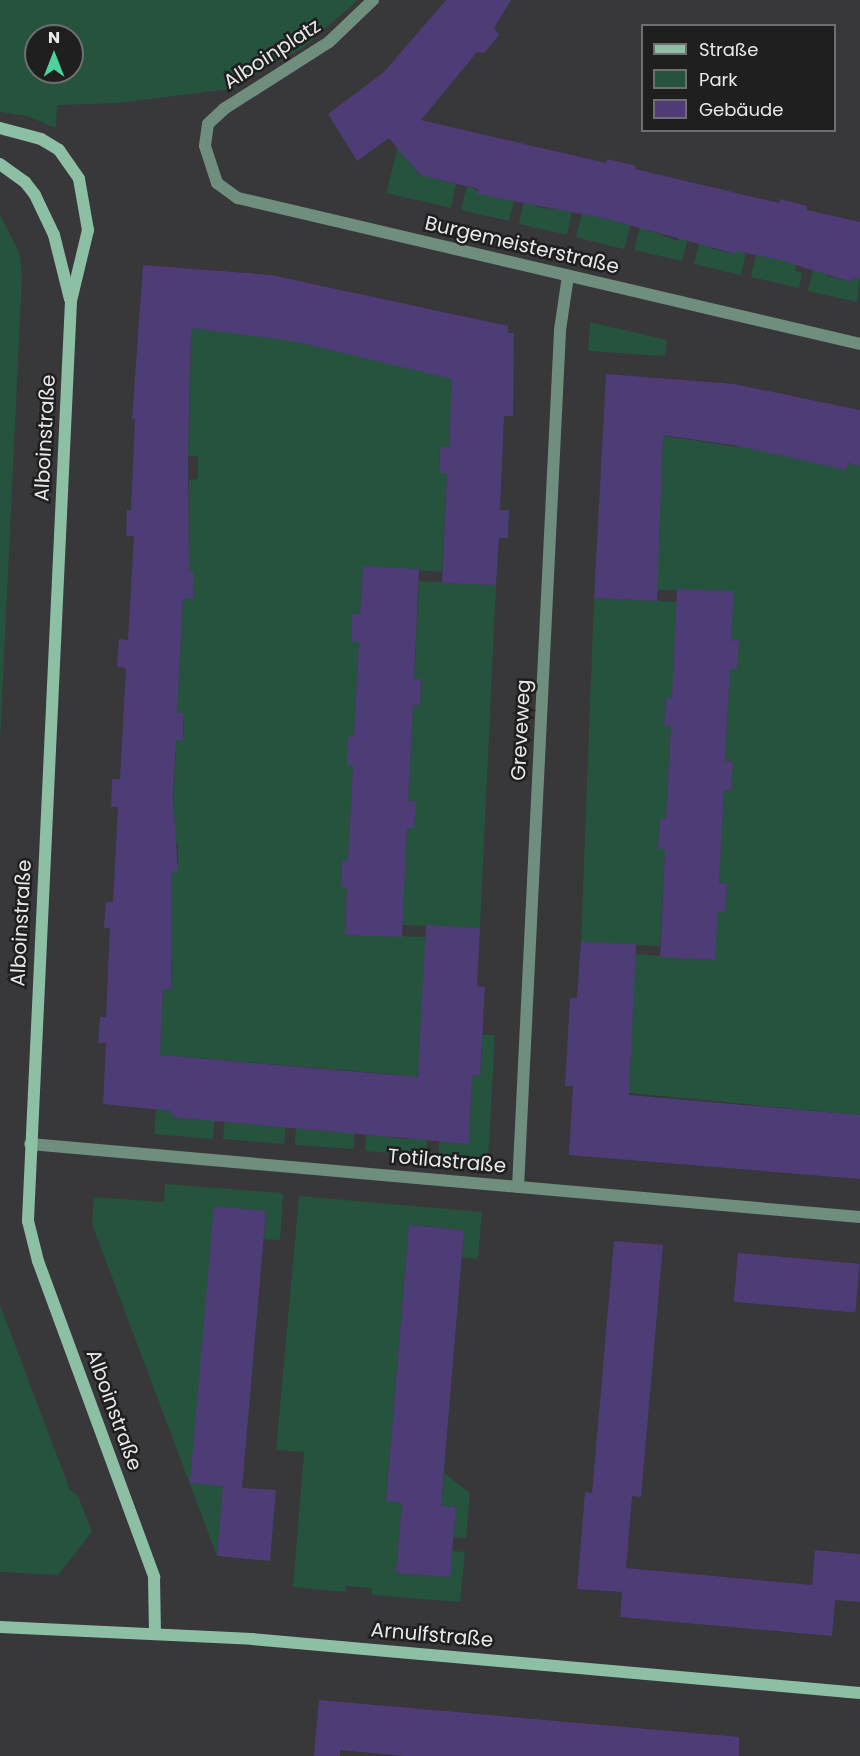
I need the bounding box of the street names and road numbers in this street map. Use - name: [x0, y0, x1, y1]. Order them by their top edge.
- street label: Alboinplatz: [219, 14, 325, 94]
- street label: Burgemeisterstraße: [423, 211, 621, 279]
- street label: Alboinstraße: [30, 374, 60, 502]
- street label: Greveweg: [506, 679, 536, 781]
- street label: Alboinstraße: [6, 859, 36, 987]
- street label: Totilastraße: [387, 1144, 507, 1178]
- street label: Alboinstraße: [81, 1346, 147, 1474]
- street label: Arnulfstraße: [370, 1618, 494, 1652]

